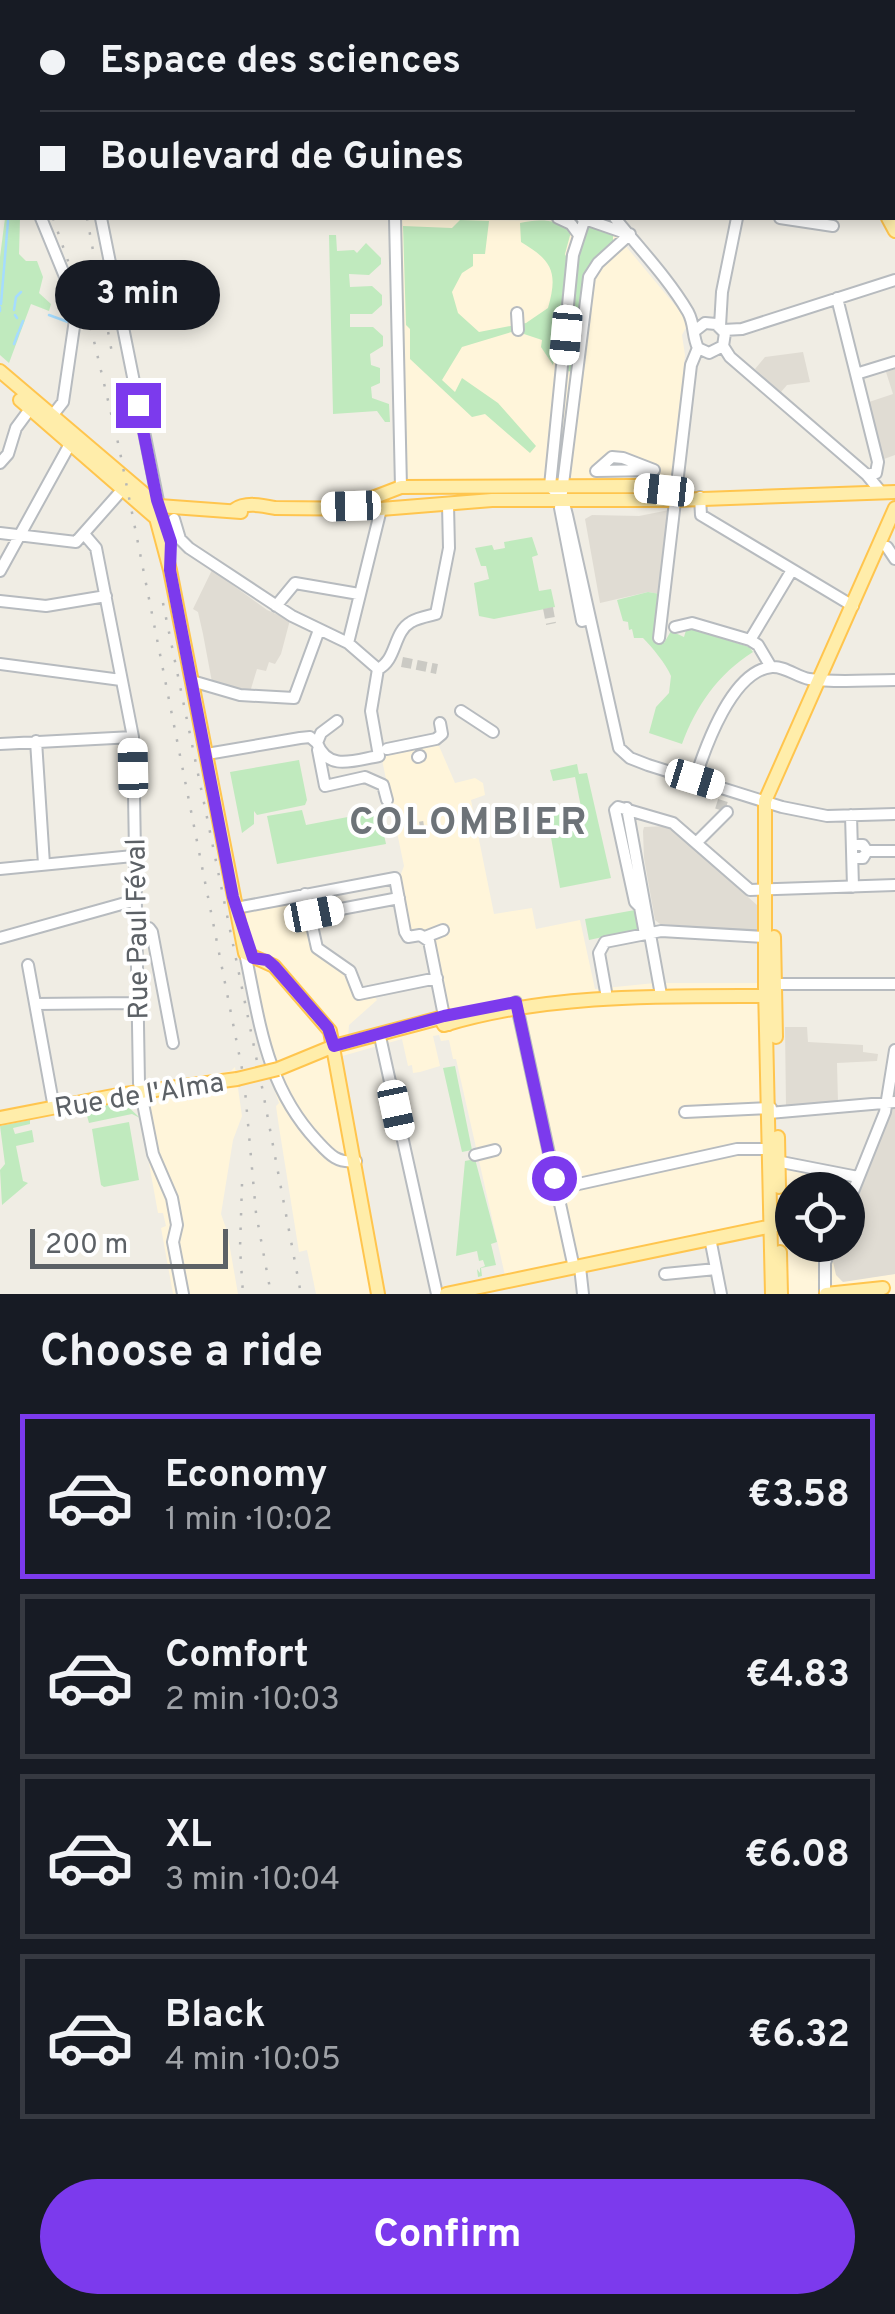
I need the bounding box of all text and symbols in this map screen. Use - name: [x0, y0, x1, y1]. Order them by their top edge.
- text: Espace des sciences: [100, 38, 461, 87]
- text: Boulevard de Guines: [100, 134, 464, 183]
- callout: 3 min: [56, 260, 220, 330]
- text: 3 min: [96, 275, 179, 315]
- car: [548, 304, 584, 366]
- route end: [116, 383, 161, 428]
- car: [633, 472, 695, 508]
- car: [320, 490, 382, 522]
- car: [117, 738, 149, 798]
- car: [662, 756, 728, 802]
- district label: COLOMBIER: [349, 800, 589, 849]
- street label: Rue Paul Féval: [119, 838, 159, 1020]
- car: [282, 894, 346, 934]
- street label: Rue de l'Alma: [52, 1066, 227, 1128]
- car: [375, 1078, 417, 1142]
- route start: [532, 1156, 577, 1201]
- map controls: [775, 1172, 865, 1262]
- button: locate: [775, 1172, 865, 1262]
- scale bar: [30, 1224, 228, 1268]
- text: 200 m: [45, 1228, 128, 1264]
- text: Choose a ride: [40, 1325, 323, 1382]
- icon: car: [45, 1452, 135, 1542]
- text: Economy: [165, 1452, 327, 1501]
- text: €3.58: [748, 1472, 850, 1521]
- text: 1 min · 10:02: [165, 1501, 333, 1541]
- icon: car: [45, 1632, 135, 1722]
- text: Comfort: [165, 1632, 309, 1681]
- text: €4.83: [746, 1652, 850, 1701]
- text: 2 min · 10:03: [165, 1681, 340, 1721]
- icon: car: [45, 1812, 135, 1902]
- text: XL: [165, 1812, 212, 1861]
- text: €6.08: [744, 1832, 850, 1881]
- text: 3 min · 10:04: [165, 1861, 340, 1901]
- icon: car: [45, 1992, 135, 2082]
- text: Black: [165, 1992, 265, 2041]
- text: €6.32: [748, 2012, 850, 2061]
- text: 4 min · 10:05: [165, 2041, 341, 2081]
- button: Confirm: [40, 2179, 855, 2294]

